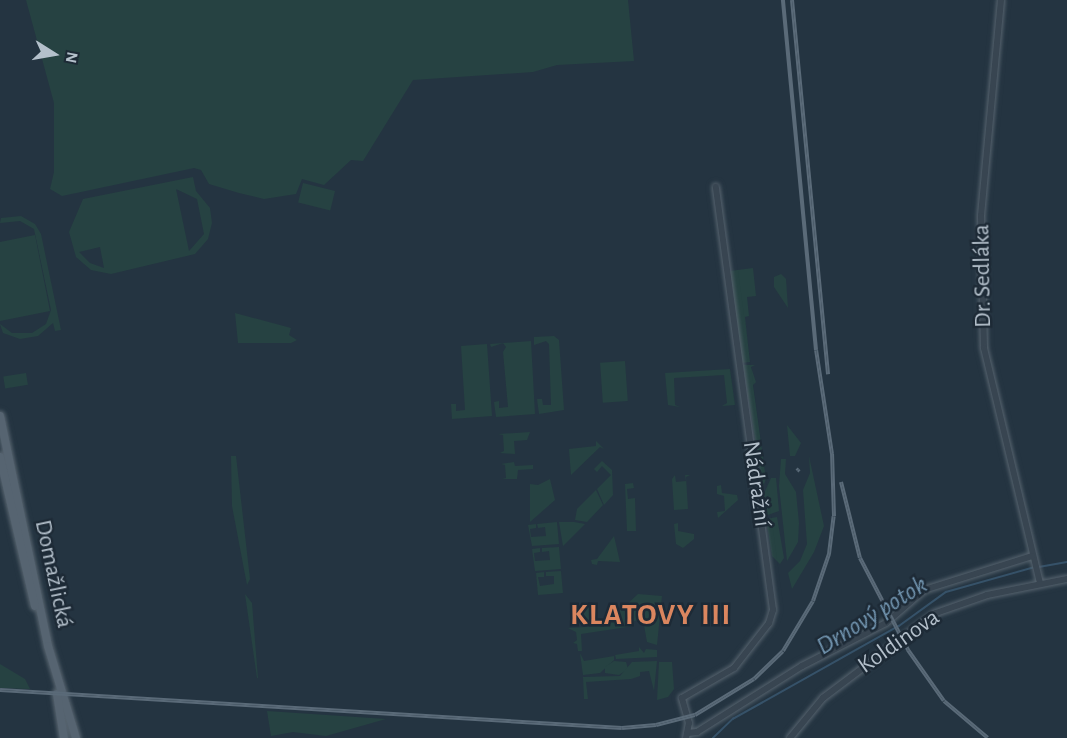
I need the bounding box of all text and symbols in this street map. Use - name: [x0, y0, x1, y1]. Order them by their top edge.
- north arrow: [24, 24, 84, 84]
- text: N: [63, 50, 81, 64]
- street label: Dr. Sedláka: [968, 224, 998, 328]
- street label: Nádražní: [736, 439, 776, 529]
- street label: Domažlická: [28, 517, 78, 631]
- water label: Drnový potok: [811, 570, 933, 662]
- district label: KLATOVY III: [570, 597, 732, 633]
- street label: Koldinova: [853, 603, 945, 681]

